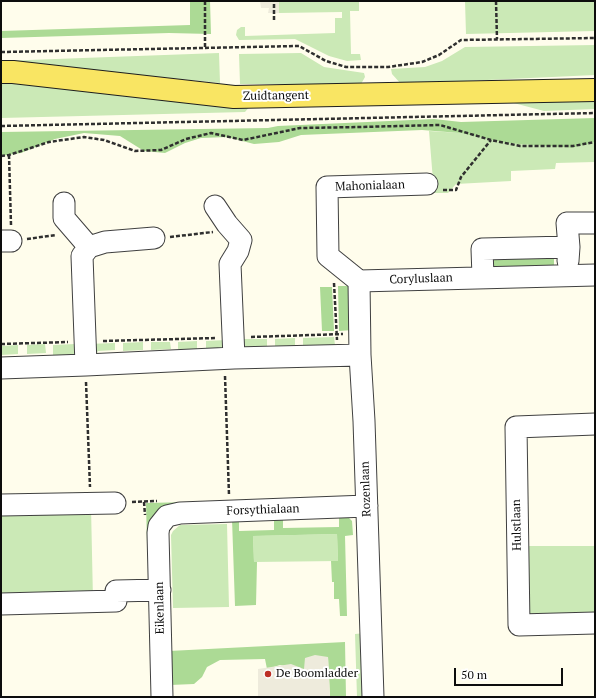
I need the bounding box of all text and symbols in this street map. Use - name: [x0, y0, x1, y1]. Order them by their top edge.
- street label: Zuidtangent: [243, 88, 309, 104]
- street label: Mahonialaan: [335, 178, 405, 194]
- street label: Coryluslaan: [389, 271, 453, 287]
- street label: Rozenlaan: [358, 461, 374, 517]
- street label: Hulstlaan: [509, 499, 525, 551]
- street label: Forsythialaan: [226, 502, 300, 518]
- street label: Eikenlaan: [152, 582, 168, 634]
- scale bar: [456, 660, 565, 686]
- place label: De Boomladder: [276, 667, 358, 681]
- text: 50 m: [461, 667, 487, 682]
- marker: De Boomladder: [263, 669, 273, 679]

